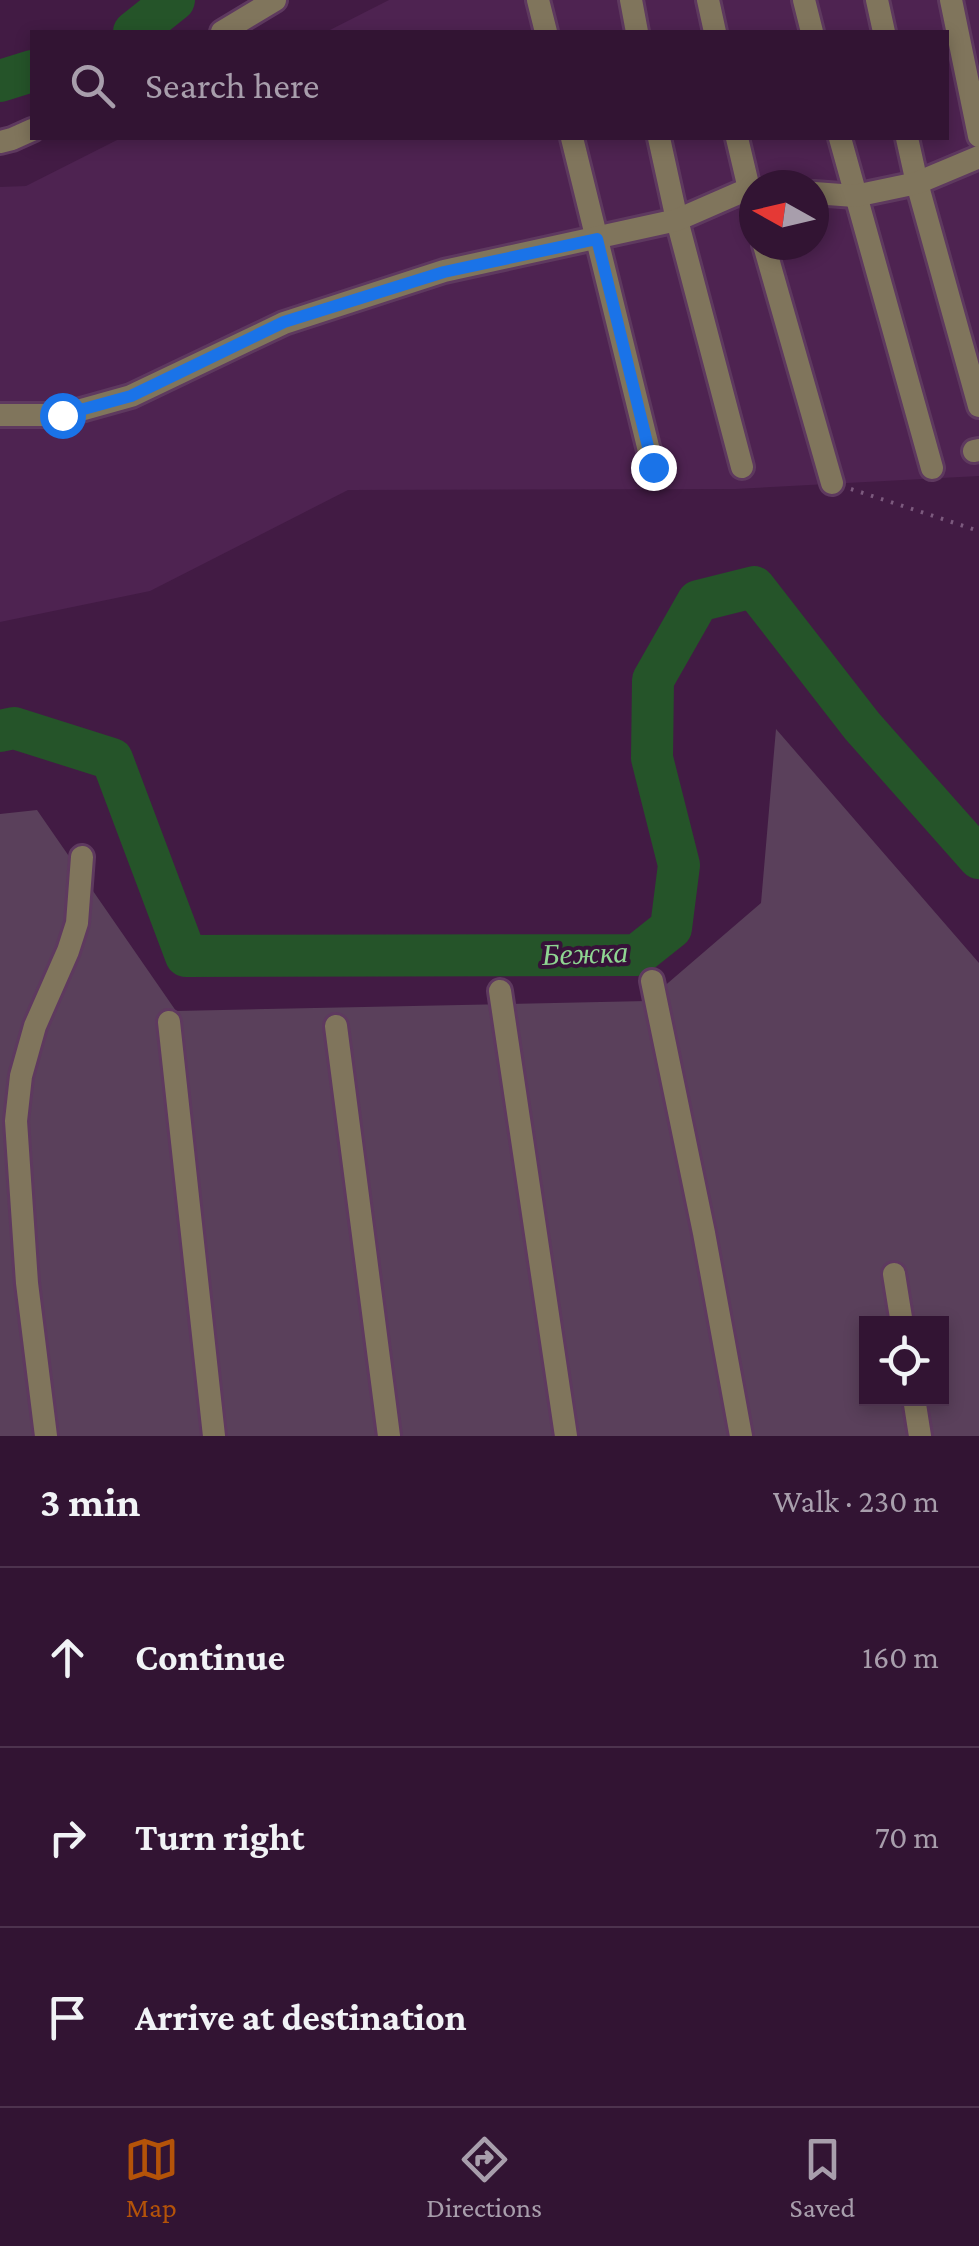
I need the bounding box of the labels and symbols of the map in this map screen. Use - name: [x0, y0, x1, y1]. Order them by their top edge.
- north arrow: [739, 170, 829, 260]
- route start: [40, 393, 86, 439]
- route end: [631, 445, 677, 491]
- water label: Бежка: [540, 935, 629, 971]

